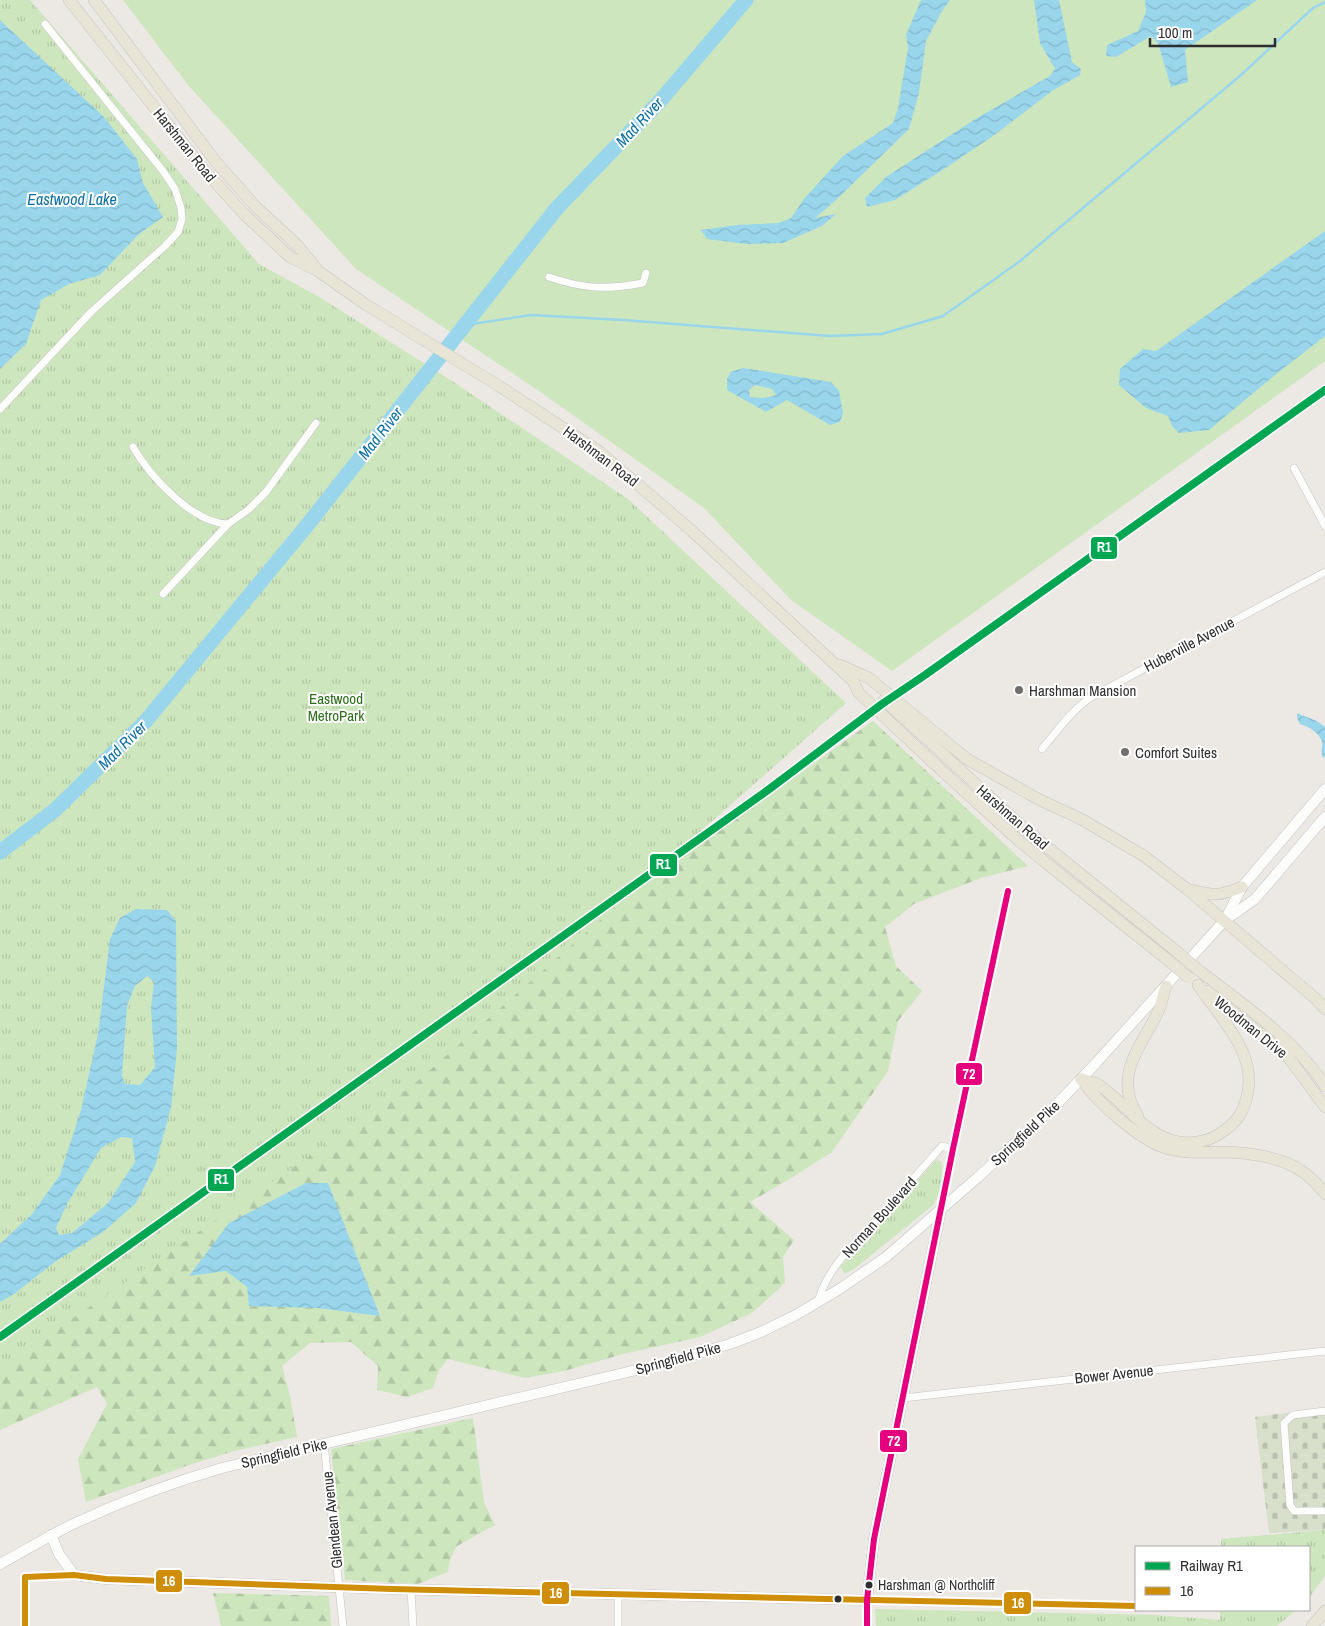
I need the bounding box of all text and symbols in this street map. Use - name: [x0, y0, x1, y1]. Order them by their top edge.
- scale bar: [1150, 15, 1275, 47]
- text: 100 m: [1158, 22, 1192, 43]
- water label: Mad River: [610, 92, 668, 152]
- street label: Harshman Road: [149, 104, 221, 186]
- water label: Eastwood Lake: [27, 188, 117, 210]
- water label: Mad River: [353, 402, 408, 464]
- street label: Harshman Road: [559, 421, 643, 491]
- line badge: R1: [1090, 536, 1118, 560]
- text: R1: [1097, 538, 1112, 556]
- street label: Huberville Avenue: [1140, 611, 1238, 677]
- place label: Harshman Mansion: [1029, 680, 1136, 701]
- marker: Harshman Mansion: [1013, 684, 1025, 696]
- park label: Eastwood MetroPark: [308, 688, 365, 726]
- water label: Mad River: [93, 715, 152, 774]
- place label: Comfort Suites: [1135, 742, 1217, 763]
- marker: Comfort Suites: [1119, 746, 1131, 758]
- street label: Harshman Road: [972, 780, 1054, 854]
- line badge: R1: [649, 853, 678, 877]
- text: R1: [656, 855, 671, 873]
- street label: Woodman Drive: [1210, 991, 1292, 1063]
- line badge: 72: [955, 1062, 983, 1086]
- text: 72: [963, 1065, 975, 1083]
- street label: Springfield Pike: [986, 1095, 1064, 1171]
- line badge: R1: [207, 1168, 235, 1192]
- text: R1: [214, 1170, 229, 1188]
- street label: Norman Boulevard: [837, 1172, 921, 1262]
- street label: Springfield Pike: [633, 1336, 723, 1379]
- street label: Bower Avenue: [1074, 1359, 1155, 1389]
- line badge: 72: [879, 1429, 908, 1453]
- text: 72: [888, 1432, 900, 1450]
- street label: Springfield Pike: [239, 1433, 329, 1473]
- street label: Glendean Avenue: [316, 1470, 348, 1570]
- legend: [1135, 1546, 1310, 1611]
- text: Railway R1: [1180, 1555, 1243, 1576]
- line badge: 16: [155, 1569, 183, 1593]
- text: 16: [163, 1572, 175, 1590]
- place label: Harshman @ Northcliff: [878, 1576, 996, 1594]
- marker: Harshman @ Northcliff: [864, 1580, 874, 1590]
- text: 16: [1180, 1580, 1194, 1601]
- line badge: 16: [541, 1581, 570, 1605]
- text: 16: [550, 1584, 562, 1602]
- line badge: 16: [1003, 1591, 1032, 1615]
- unlabelled marker: [833, 1594, 843, 1604]
- text: 16: [1012, 1594, 1024, 1612]

